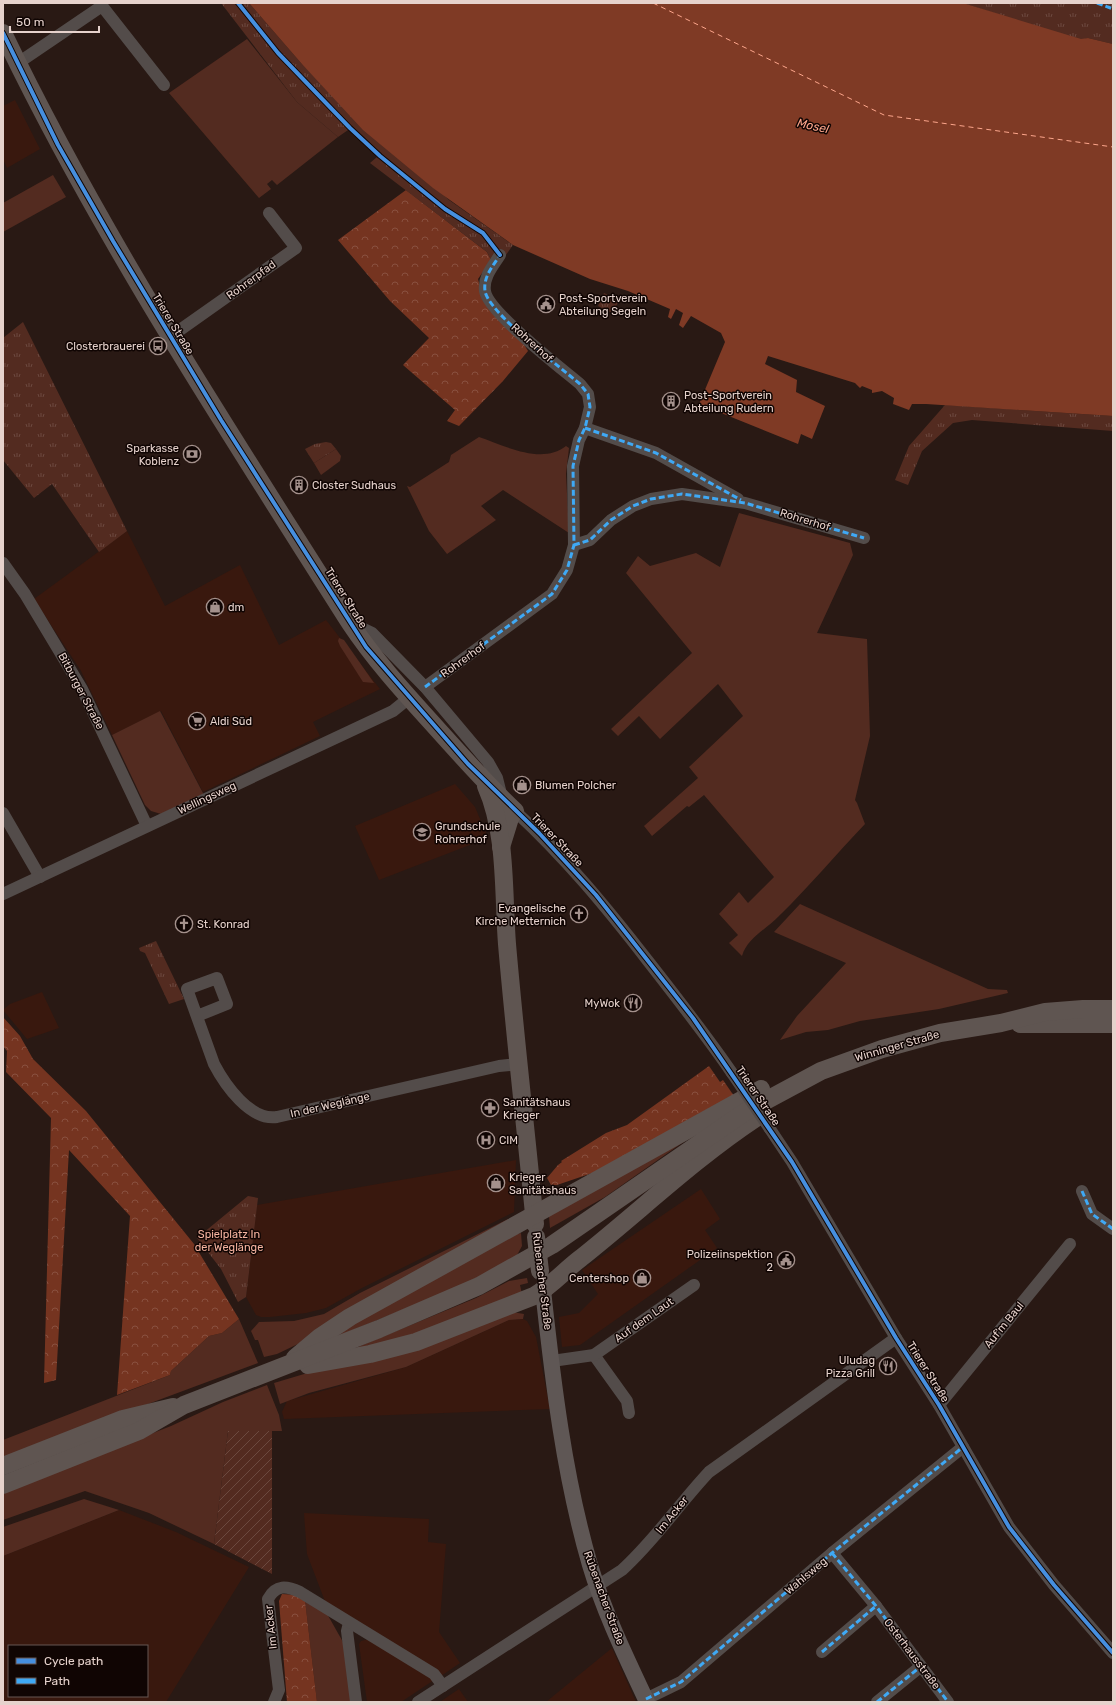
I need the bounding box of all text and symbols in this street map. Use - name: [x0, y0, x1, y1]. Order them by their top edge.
- scale bar: [10, 8, 99, 34]
- text: 50 m: [16, 15, 44, 29]
- water label: Mosel: [796, 116, 831, 136]
- street label: Rohrerpfad: [224, 258, 278, 302]
- street label: Trierer Straße: [150, 291, 196, 357]
- place label: Post-Sportverein Abteilung Segeln: [559, 292, 647, 318]
- public building icon: Post-Sportverein Abteilung Segeln: [536, 294, 556, 314]
- street label: Rohrerhof: [508, 321, 556, 366]
- bus stop icon: Closterbrauerei: [148, 336, 168, 356]
- place label: Closterbrauerei: [66, 340, 145, 353]
- place label: Post-Sportverein Abteilung Rudern: [684, 389, 774, 415]
- building icon: Post-Sportverein Abteilung Rudern: [661, 391, 681, 411]
- place label: Sparkasse Koblenz: [126, 442, 179, 468]
- bank icon: Sparkasse Koblenz: [182, 444, 202, 464]
- building icon: Closter Sudhaus: [289, 475, 309, 495]
- place label: Closter Sudhaus: [312, 479, 396, 492]
- street label: Rohrerhof: [778, 506, 832, 534]
- street label: Trierer Straße: [322, 565, 370, 631]
- shop icon: dm: [205, 597, 225, 617]
- place label: dm: [228, 601, 245, 614]
- street label: Rohrerhof: [438, 639, 488, 680]
- street label: Bitburger Straße: [55, 650, 107, 732]
- supermarket icon: Aldi Süd: [187, 711, 207, 731]
- place label: Aldi Süd: [210, 715, 252, 728]
- shop icon: Blumen Polcher: [512, 775, 532, 795]
- street label: Wellingsweg: [176, 779, 238, 817]
- place label: Blumen Polcher: [535, 779, 617, 792]
- street label: Trierer Straße: [528, 811, 586, 869]
- place label: Grundschule Rohrerhof: [435, 820, 500, 846]
- school or university icon: Grundschule Rohrerhof: [412, 822, 432, 842]
- place label: Evangelische Kirche Metternich: [475, 902, 566, 928]
- church icon: Evangelische Kirche Metternich: [569, 904, 589, 924]
- church icon: St. Konrad: [174, 914, 194, 934]
- place label: St. Konrad: [197, 918, 250, 931]
- restaurant icon: MyWok: [623, 993, 643, 1013]
- place label: MyWok: [585, 997, 620, 1010]
- street label: Winninger Straße: [853, 1028, 941, 1064]
- street label: Trierer Straße: [733, 1064, 783, 1128]
- street label: In der Weglänge: [289, 1090, 371, 1120]
- place label: Sanitätshaus Krieger: [503, 1096, 571, 1122]
- pharmacy icon: Sanitätshaus Krieger: [480, 1098, 500, 1118]
- hospital icon: CIM: [476, 1130, 496, 1150]
- place label: CIM: [499, 1134, 518, 1147]
- place label: Krieger Sanitätshaus: [509, 1171, 577, 1197]
- shop icon: Krieger Sanitätshaus: [486, 1173, 506, 1193]
- park label: Spielplatz In der Weglänge: [195, 1228, 263, 1254]
- street label: Rübenacher Straße: [530, 1231, 554, 1331]
- place label: Polizeiinspektion 2: [687, 1248, 773, 1274]
- public building icon: Polizeiinspektion 2: [776, 1250, 796, 1270]
- shop icon: Centershop: [632, 1268, 652, 1288]
- place label: Centershop: [569, 1272, 629, 1285]
- street label: Auf dem Laut: [612, 1294, 677, 1345]
- street label: Auf'm Baul: [981, 1299, 1027, 1351]
- street label: Trierer Straße: [904, 1339, 952, 1405]
- place label: Uludag Pizza Grill: [826, 1354, 875, 1380]
- restaurant icon: Uludag Pizza Grill: [878, 1356, 898, 1376]
- street label: Im Acker: [653, 1493, 692, 1536]
- street label: Rübenacher Straße: [581, 1549, 627, 1647]
- street label: Wahlsweg: [782, 1555, 830, 1597]
- street label: Im Acker: [262, 1603, 280, 1650]
- street label: Osterhausstraße: [881, 1616, 943, 1692]
- legend: [8, 1645, 148, 1697]
- text: Cycle path: [44, 1654, 103, 1668]
- text: Path: [44, 1674, 70, 1688]

